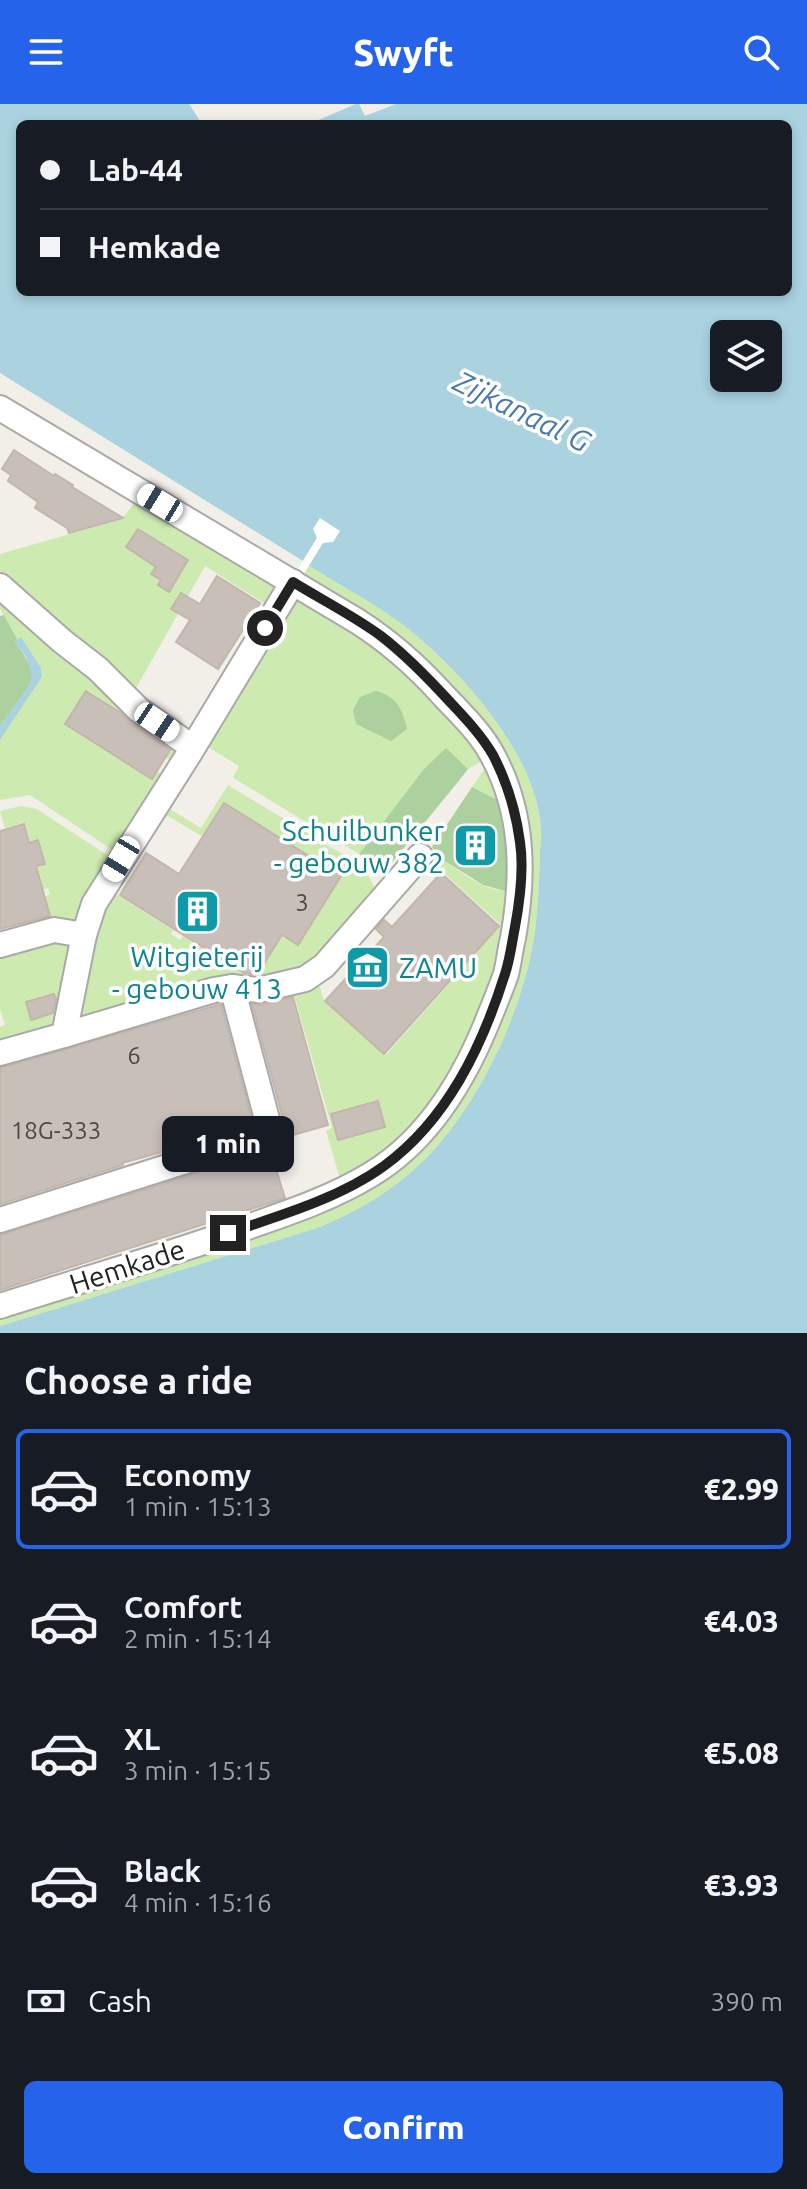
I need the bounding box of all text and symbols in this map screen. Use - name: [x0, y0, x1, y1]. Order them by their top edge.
- icon: menu: [24, 30, 68, 74]
- icon: search: [739, 30, 783, 74]
- text: Swyft: [353, 32, 454, 73]
- text: Lab-44: [88, 153, 183, 187]
- text: Hemkade: [88, 230, 221, 264]
- map controls: [710, 320, 782, 392]
- button: layers: [710, 320, 782, 392]
- water label: Zijkanaal G: [447, 363, 597, 459]
- car: [133, 480, 187, 526]
- route start: [247, 610, 283, 646]
- car: [130, 699, 184, 745]
- place label: Schuilbunker - gebouw 382: [274, 815, 444, 878]
- building icon: Schuilbunker - gebouw 382: [451, 822, 499, 870]
- car: [98, 832, 144, 886]
- building icon: Witgieterij - gebouw 413: [173, 888, 221, 936]
- house number: 3: [295, 889, 309, 916]
- place label: Witgieterij - gebouw 413: [112, 941, 282, 1004]
- museum icon: ZAMU: [344, 943, 392, 991]
- place label: ZAMU: [399, 952, 477, 983]
- house number: 6: [127, 1042, 141, 1069]
- house number: 18G-333: [11, 1117, 101, 1144]
- callout: 1 min: [162, 1117, 294, 1173]
- text: 1 min: [195, 1129, 261, 1158]
- route end: [210, 1215, 246, 1251]
- street label: Hemkade: [65, 1233, 189, 1299]
- text: Choose a ride: [24, 1360, 253, 1401]
- icon: car: [28, 1453, 100, 1525]
- text: Economy: [124, 1458, 251, 1492]
- text: €2.99: [704, 1472, 779, 1506]
- text: 1 min · 15:13: [124, 1492, 272, 1521]
- icon: car: [28, 1585, 100, 1657]
- text: Comfort: [124, 1590, 242, 1624]
- text: €4.03: [704, 1604, 779, 1638]
- text: 2 min · 15:14: [124, 1624, 272, 1653]
- icon: car: [28, 1717, 100, 1789]
- text: XL: [124, 1722, 160, 1756]
- text: €5.08: [704, 1736, 779, 1770]
- text: 3 min · 15:15: [124, 1756, 272, 1785]
- icon: car: [28, 1849, 100, 1921]
- text: Black: [124, 1854, 201, 1888]
- text: €3.93: [704, 1868, 779, 1902]
- text: 4 min · 15:16: [124, 1888, 272, 1917]
- icon: cash: [24, 1979, 68, 2023]
- text: Cash: [88, 1984, 152, 2018]
- text: 390 m: [711, 1987, 783, 2016]
- button: Confirm: [24, 2081, 783, 2173]

